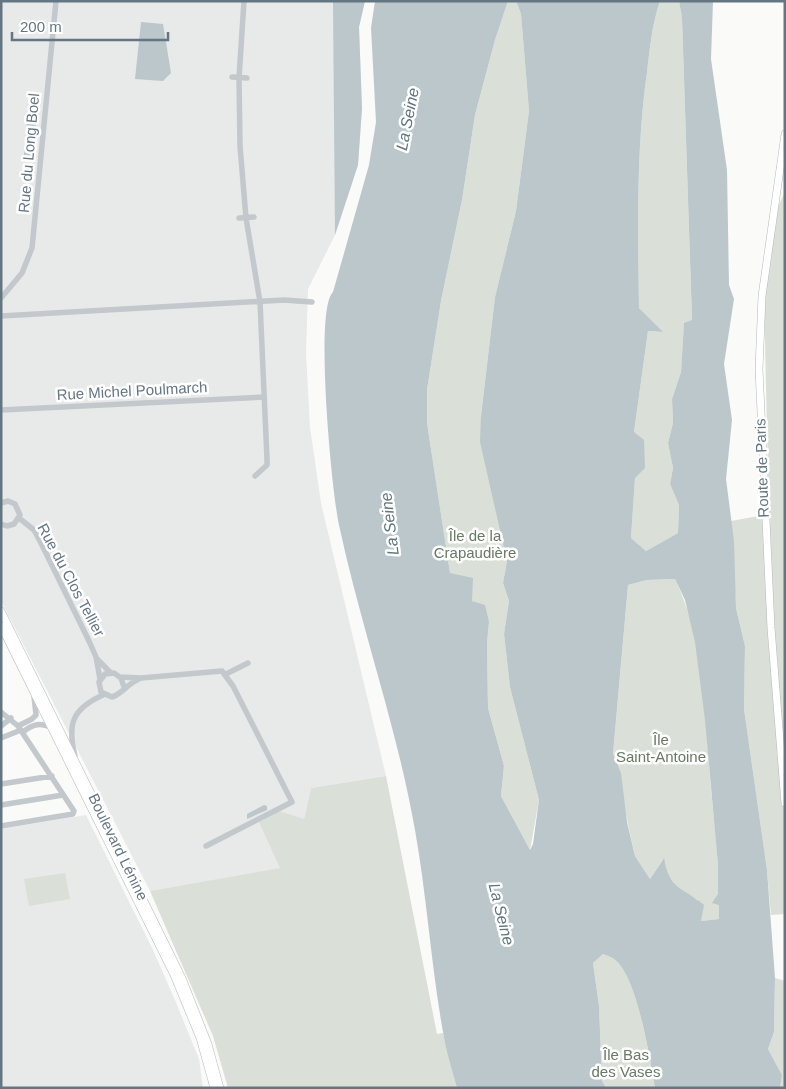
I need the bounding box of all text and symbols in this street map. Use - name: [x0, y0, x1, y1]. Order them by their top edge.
- scale bar: [12, 10, 169, 42]
- text: 200 m: [20, 18, 62, 35]
- water label: La Seine: [393, 86, 422, 152]
- street label: Rue du Long Boel: [15, 92, 42, 214]
- street label: Rue Michel Poulmarch: [56, 378, 208, 403]
- street label: Route de Paris: [751, 418, 772, 518]
- water label: La Seine: [377, 491, 402, 556]
- street label: Rue du Clos Tellier: [34, 520, 108, 639]
- park label: Île de la Crapaudière: [434, 527, 516, 561]
- park label: Île Saint-Antoine: [616, 731, 706, 765]
- street label: Boulevard Lénine: [85, 791, 152, 903]
- water label: La Seine: [486, 881, 517, 947]
- park label: Île Bas des Vases: [592, 1046, 660, 1080]

